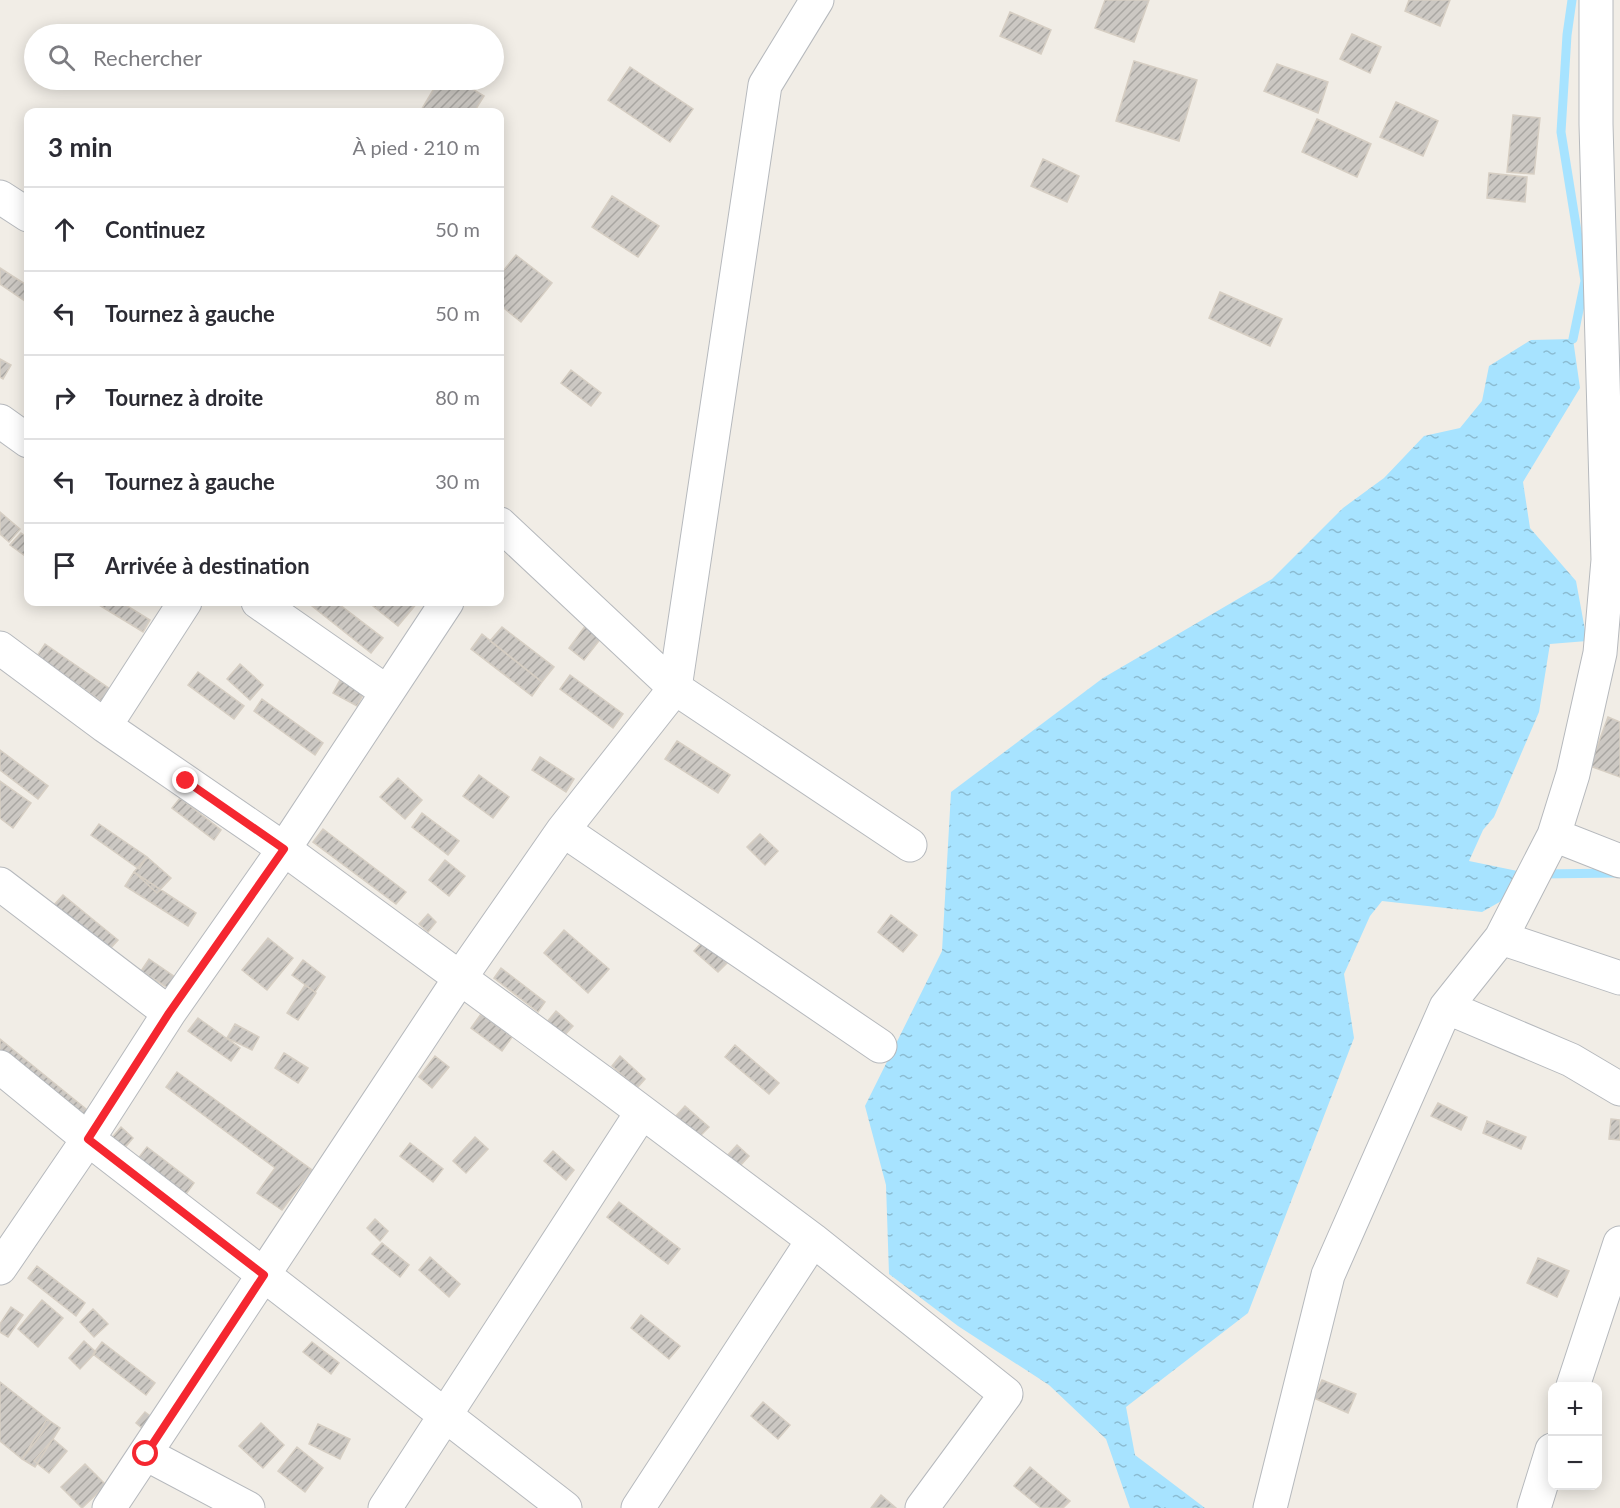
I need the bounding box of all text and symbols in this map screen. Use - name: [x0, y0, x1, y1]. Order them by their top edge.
- search box: [24, 24, 504, 90]
- icon: search: [45, 41, 78, 74]
- text: Rechercher: [93, 44, 202, 71]
- text: 3 min: [48, 131, 112, 163]
- text: À pied · 210 m: [352, 135, 480, 159]
- icon: ahead: [48, 213, 81, 246]
- text: Continuez: [105, 216, 205, 243]
- text: 50 m: [435, 217, 480, 241]
- icon: left: [48, 297, 81, 330]
- text: Tournez à gauche: [105, 300, 275, 327]
- text: 50 m: [435, 301, 480, 325]
- icon: right: [48, 381, 81, 414]
- text: Tournez à droite: [105, 384, 263, 411]
- text: 80 m: [435, 385, 480, 409]
- icon: left: [48, 465, 81, 498]
- text: Tournez à gauche: [105, 468, 275, 495]
- text: 30 m: [435, 469, 480, 493]
- icon: arrive: [48, 549, 81, 582]
- text: Arrivée à destination: [105, 552, 310, 579]
- route end: [172, 767, 198, 793]
- map controls: [1548, 1382, 1602, 1490]
- button: +: [1548, 1382, 1602, 1436]
- button: −: [1548, 1436, 1602, 1490]
- route start: [132, 1440, 158, 1466]

